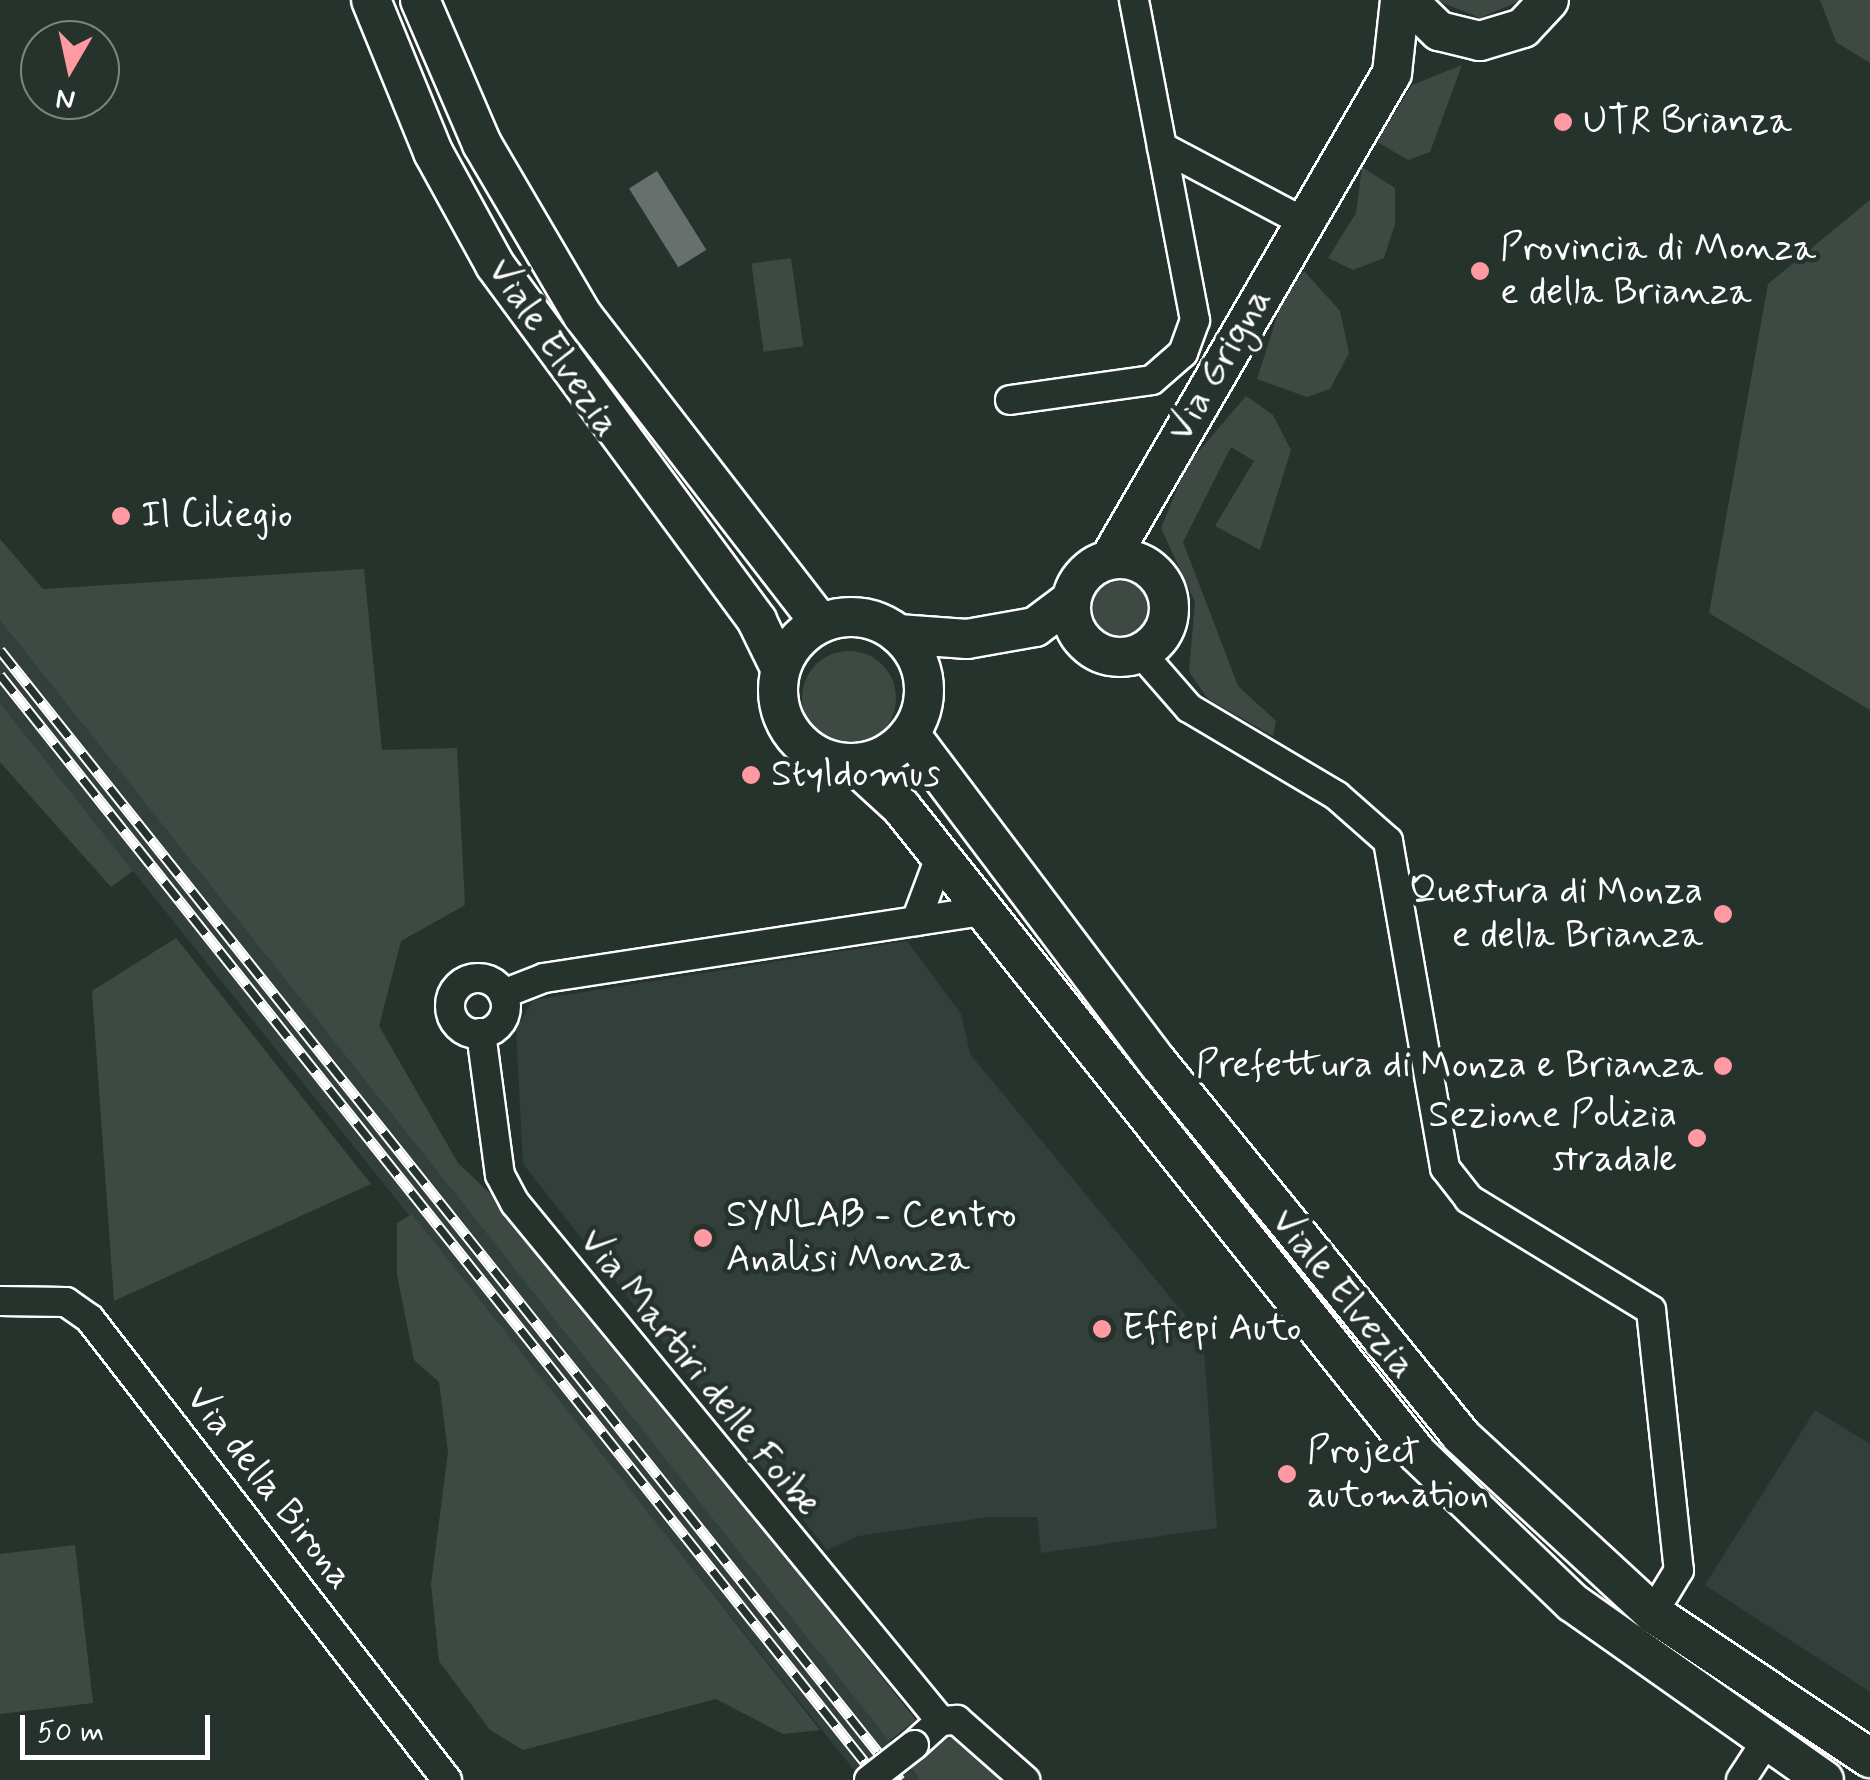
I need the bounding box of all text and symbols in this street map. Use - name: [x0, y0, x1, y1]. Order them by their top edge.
- north arrow: [20, 20, 120, 120]
- text: N: [53, 78, 78, 118]
- place label: UTR Brianza: [1583, 99, 1799, 145]
- marker: UTR Brianza: [1552, 111, 1574, 133]
- place label: Provincia di Monza e della Brianza: [1500, 226, 1803, 316]
- street label: Viale Elvezia: [477, 250, 629, 446]
- marker: Provincia di Monza e della Brianza: [1469, 260, 1491, 282]
- street label: Via Grigna: [1158, 281, 1282, 449]
- place label: Il Ciliegio: [141, 493, 297, 539]
- marker: Il Ciliegio: [110, 505, 132, 527]
- place label: Styldomus: [771, 752, 940, 798]
- marker: Styldomus: [740, 764, 762, 786]
- place label: Questura di Monza e della Brianza: [1408, 869, 1703, 958]
- marker: Questura di Monza e della Brianza: [1712, 903, 1734, 925]
- place label: Prefettura di Monza e Brianza: [1193, 1043, 1703, 1089]
- marker: Prefettura di Monza e Brianza: [1712, 1055, 1734, 1077]
- place label: Sezione Polizia stradale: [1432, 1093, 1677, 1182]
- marker: Sezione Polizia stradale: [1686, 1127, 1708, 1149]
- place label: SYNLAB - Centro Analisi Monza: [726, 1193, 1016, 1282]
- street label: Viale Elvezia: [1261, 1200, 1425, 1388]
- street label: Via Martiri delle Foibe: [570, 1221, 828, 1525]
- marker: SYNLAB - Centro Analisi Monza: [690, 1225, 716, 1251]
- place label: Effepi Auto: [1122, 1306, 1301, 1352]
- marker: Effepi Auto: [1091, 1318, 1113, 1340]
- street label: Via della Birona: [175, 1377, 363, 1599]
- place label: Project automation: [1307, 1429, 1489, 1518]
- marker: Project automation: [1276, 1463, 1298, 1485]
- scale bar: [25, 1695, 215, 1757]
- text: 50 m: [37, 1713, 104, 1752]

